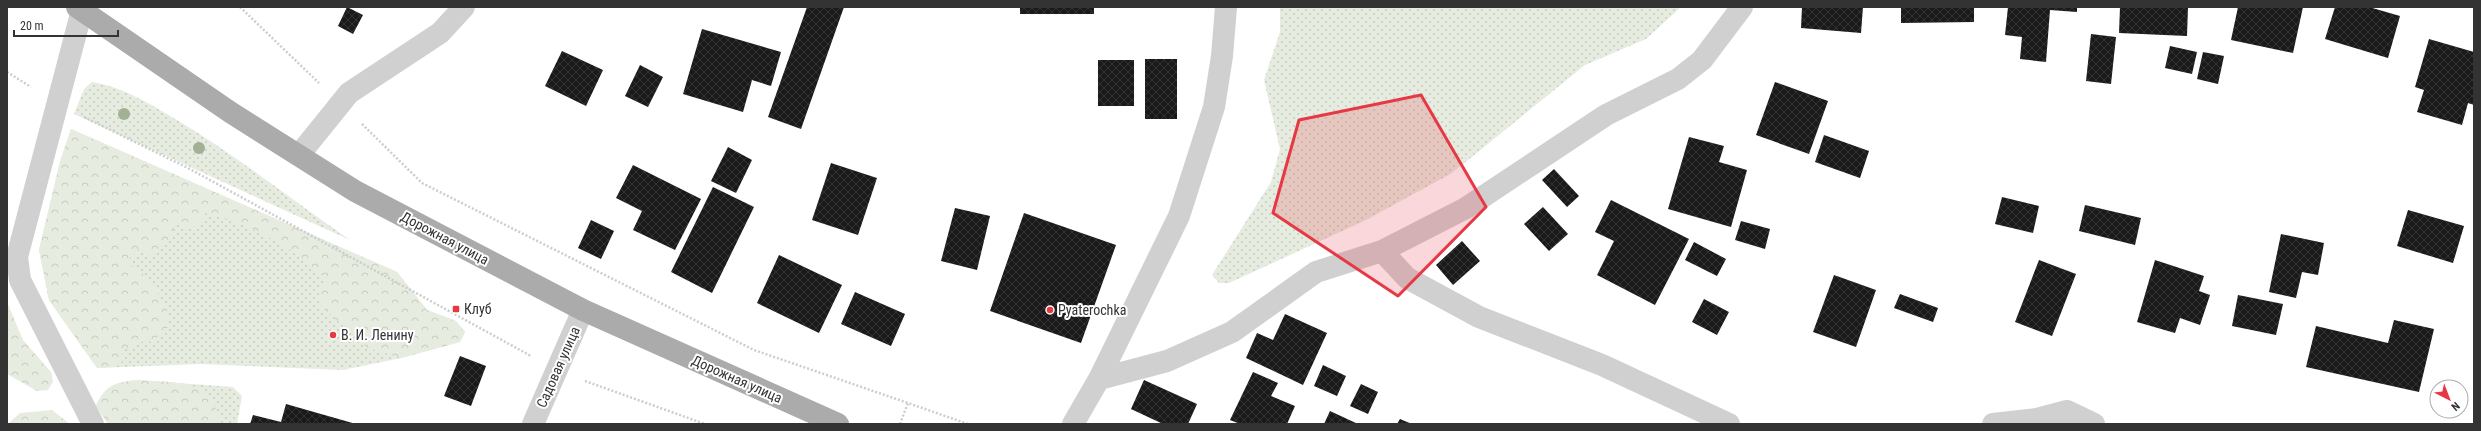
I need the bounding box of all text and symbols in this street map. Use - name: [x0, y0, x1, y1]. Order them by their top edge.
- scale bar: [14, 12, 118, 38]
- text: 20 m: [20, 19, 44, 33]
- street label: Дорожная улица: [398, 208, 492, 268]
- place label: Клуб: [464, 301, 492, 317]
- place label: Pyaterochka: [1058, 302, 1126, 318]
- marker: Клуб: [451, 304, 461, 314]
- marker: Pyaterochka: [1045, 305, 1055, 315]
- street label: Садовая улица: [533, 324, 583, 410]
- place label: В. И. Ленину: [341, 327, 414, 343]
- marker: В. И. Ленину: [328, 330, 338, 340]
- street label: Дорожная улица: [689, 352, 785, 406]
- north arrow: [2429, 379, 2469, 419]
- text: N: [2448, 399, 2462, 413]

